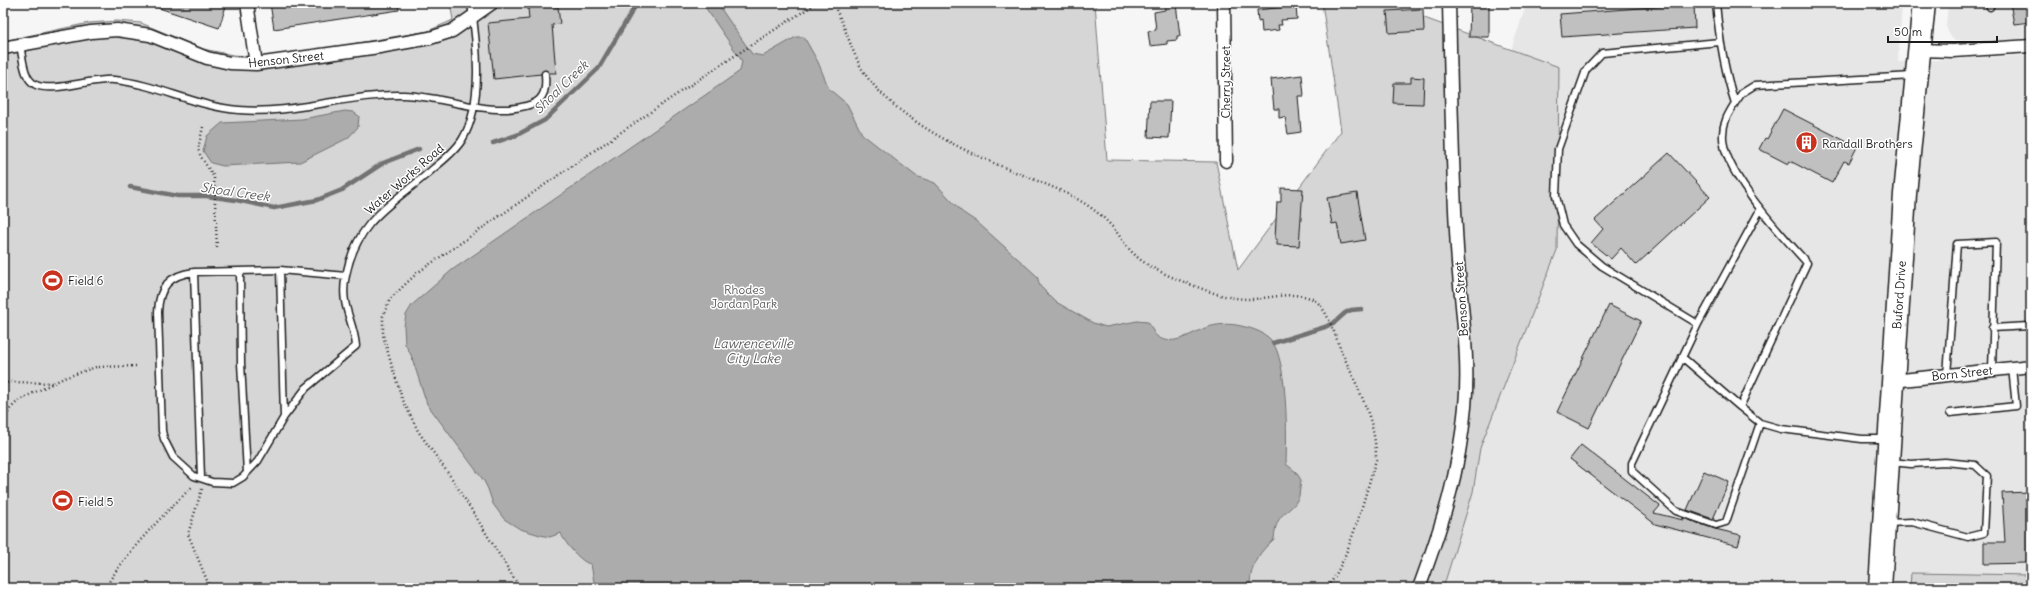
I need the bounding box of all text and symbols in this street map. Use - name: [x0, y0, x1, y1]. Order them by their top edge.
- scale bar: [1888, 18, 1997, 44]
- text: 50 m: [1894, 24, 1923, 39]
- street label: Cherry Street: [1218, 46, 1233, 118]
- street label: Henson Street: [247, 48, 325, 70]
- water label: Shoal Creek: [530, 56, 593, 117]
- building icon: Randall Brothers: [1793, 130, 1819, 156]
- place label: Randall Brothers: [1822, 136, 1913, 151]
- street label: Water Works Road: [361, 140, 447, 218]
- water label: Shoal Creek: [199, 179, 272, 205]
- street label: Buford Drive: [1889, 260, 1909, 330]
- street label: Benson Street: [1451, 261, 1471, 337]
- sports icon: Field 6: [40, 267, 66, 293]
- place label: Field 6: [68, 273, 104, 288]
- park label: Rhodes Jordan Park: [711, 282, 777, 311]
- water label: Lawrenceville City Lake: [713, 335, 794, 367]
- street label: Born Street: [1931, 362, 1993, 384]
- sports icon: Field 5: [49, 488, 75, 514]
- place label: Field 5: [78, 494, 114, 509]

